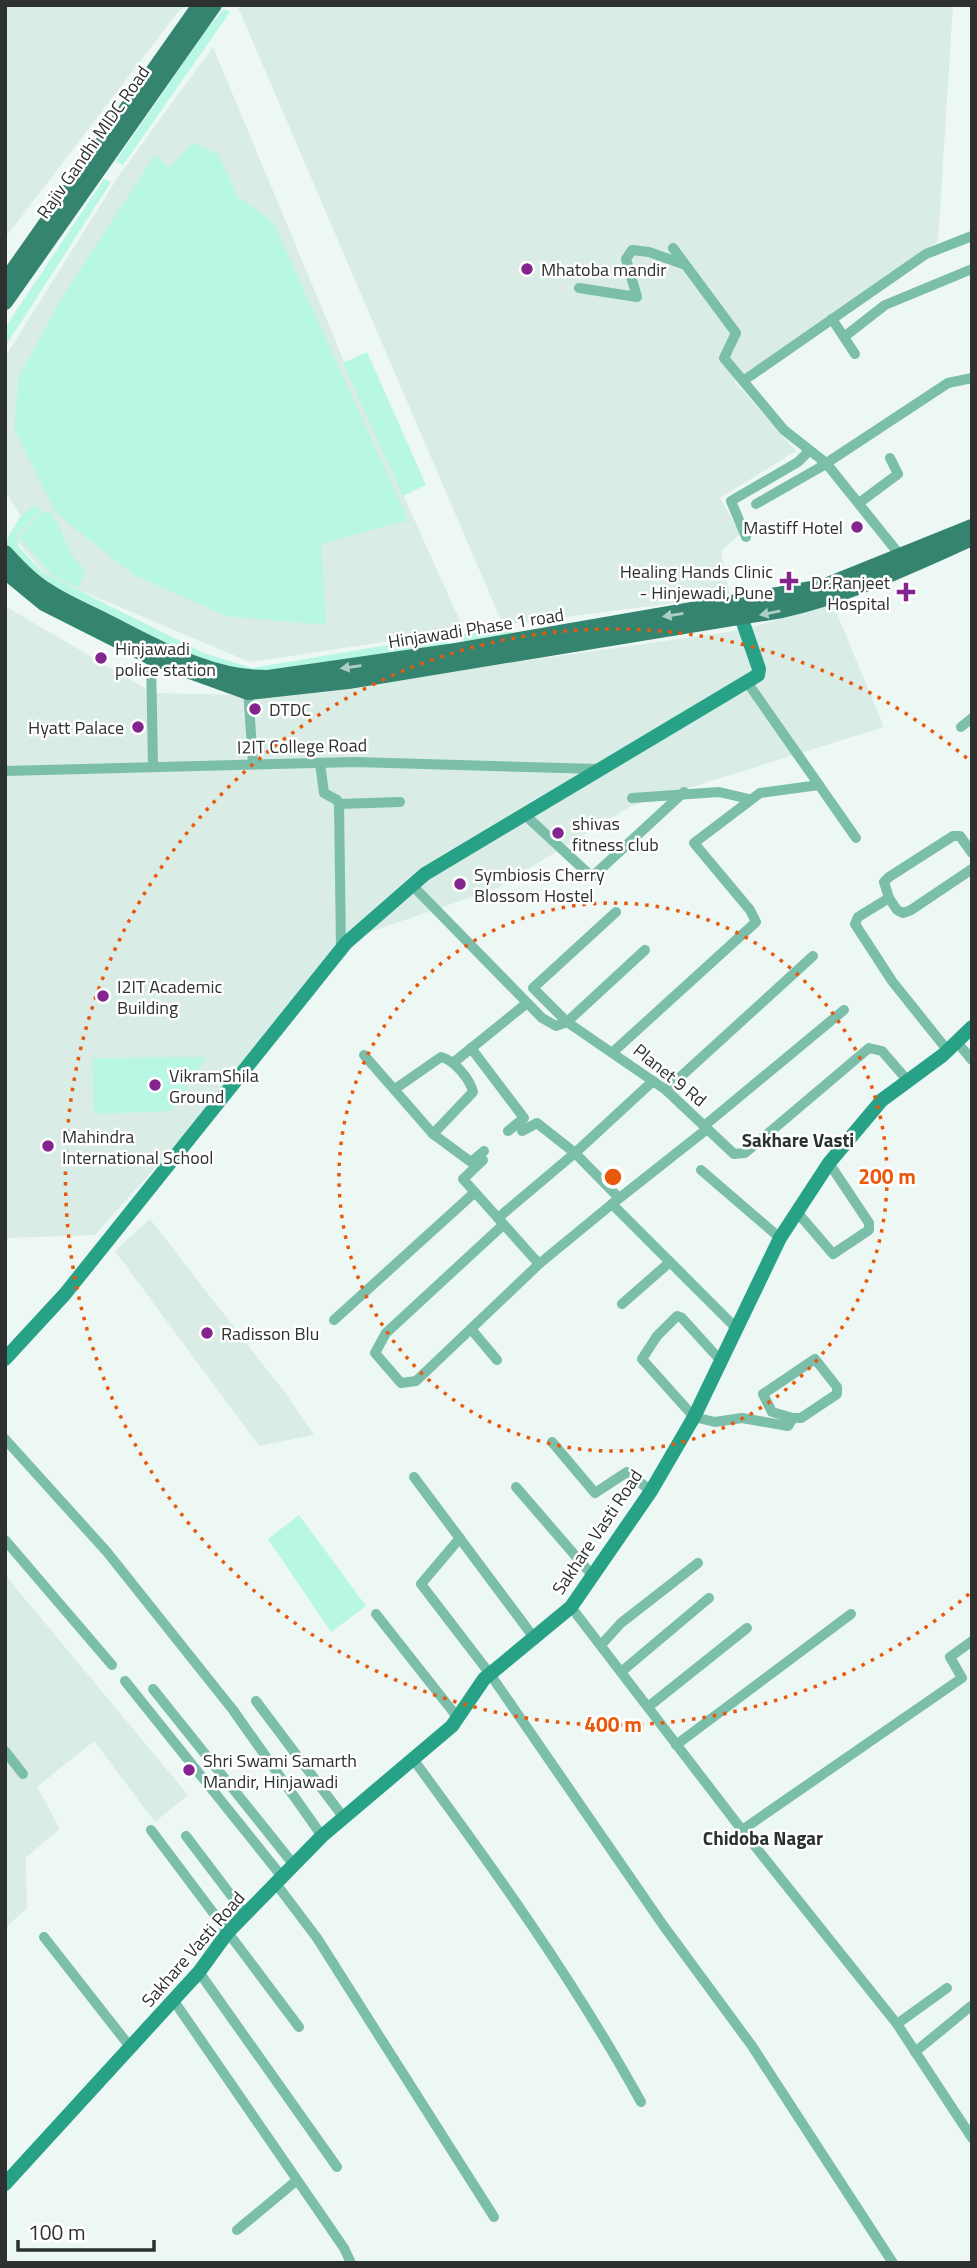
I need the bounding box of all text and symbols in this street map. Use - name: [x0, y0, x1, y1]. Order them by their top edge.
- street label: Rajiv Gandhi MIDC Road: [30, 60, 156, 224]
- place label: Mhatoba mandir: [541, 256, 667, 283]
- marker: Mhatoba mandir: [519, 261, 535, 277]
- place label: Mastiff Hotel: [743, 514, 843, 541]
- marker: Mastiff Hotel: [849, 519, 865, 535]
- place label: Healing Hands Clinic - Hinjewadi, Pune: [620, 558, 773, 606]
- place label: Dr.Ranjeet Hospital: [811, 569, 891, 617]
- marker: Healing Hands Clinic - Hinjewadi, Pune: [779, 571, 799, 591]
- marker: Dr.Ranjeet Hospital: [896, 582, 916, 602]
- street label: Hinjawadi Phase 1 road: [386, 601, 566, 655]
- one-way arrow: [759, 607, 781, 618]
- one-way arrow: [662, 610, 684, 621]
- place label: Hinjawadi police station: [115, 635, 216, 683]
- marker: Hinjawadi police station: [93, 650, 109, 666]
- one-way arrow: [340, 662, 362, 673]
- place label: DTDC: [269, 696, 311, 723]
- marker: DTDC: [247, 701, 263, 717]
- place label: Hyatt Palace: [28, 714, 124, 741]
- marker: Hyatt Palace: [130, 719, 146, 735]
- street label: I2IT College Road: [237, 731, 367, 761]
- place label: shivas fitness club: [572, 810, 659, 858]
- marker: shivas fitness club: [550, 825, 566, 841]
- place label: Symbiosis Cherry Blossom Hostel: [474, 861, 605, 909]
- marker: Symbiosis Cherry Blossom Hostel: [452, 876, 468, 892]
- place label: I2IT Academic Building: [117, 973, 222, 1021]
- marker: I2IT Academic Building: [95, 988, 111, 1004]
- street label: Planet 9 Rd: [628, 1037, 712, 1113]
- place label: VikramShila Ground: [169, 1062, 259, 1110]
- marker: VikramShila Ground: [147, 1077, 163, 1093]
- place label: Mahindra International School: [62, 1123, 213, 1171]
- district label: Sakhare Vasti: [742, 1125, 854, 1154]
- marker: Mahindra International School: [40, 1138, 56, 1154]
- text: 200 m: [858, 1160, 916, 1192]
- centre of rings: [601, 1165, 625, 1189]
- place label: Radisson Blu: [221, 1320, 319, 1347]
- marker: Radisson Blu: [199, 1325, 215, 1341]
- street label: Sakhare Vasti Road: [545, 1464, 649, 1600]
- text: 400 m: [584, 1708, 642, 1740]
- place label: Shri Swami Samarth Mandir, Hinjawadi: [203, 1747, 357, 1795]
- marker: Shri Swami Samarth Mandir, Hinjawadi: [181, 1762, 197, 1778]
- district label: Chidoba Nagar: [703, 1823, 823, 1852]
- street label: Sakhare Vasti Road: [135, 1885, 251, 2013]
- scale bar: [18, 2208, 154, 2252]
- text: 100 m: [28, 2216, 85, 2248]

